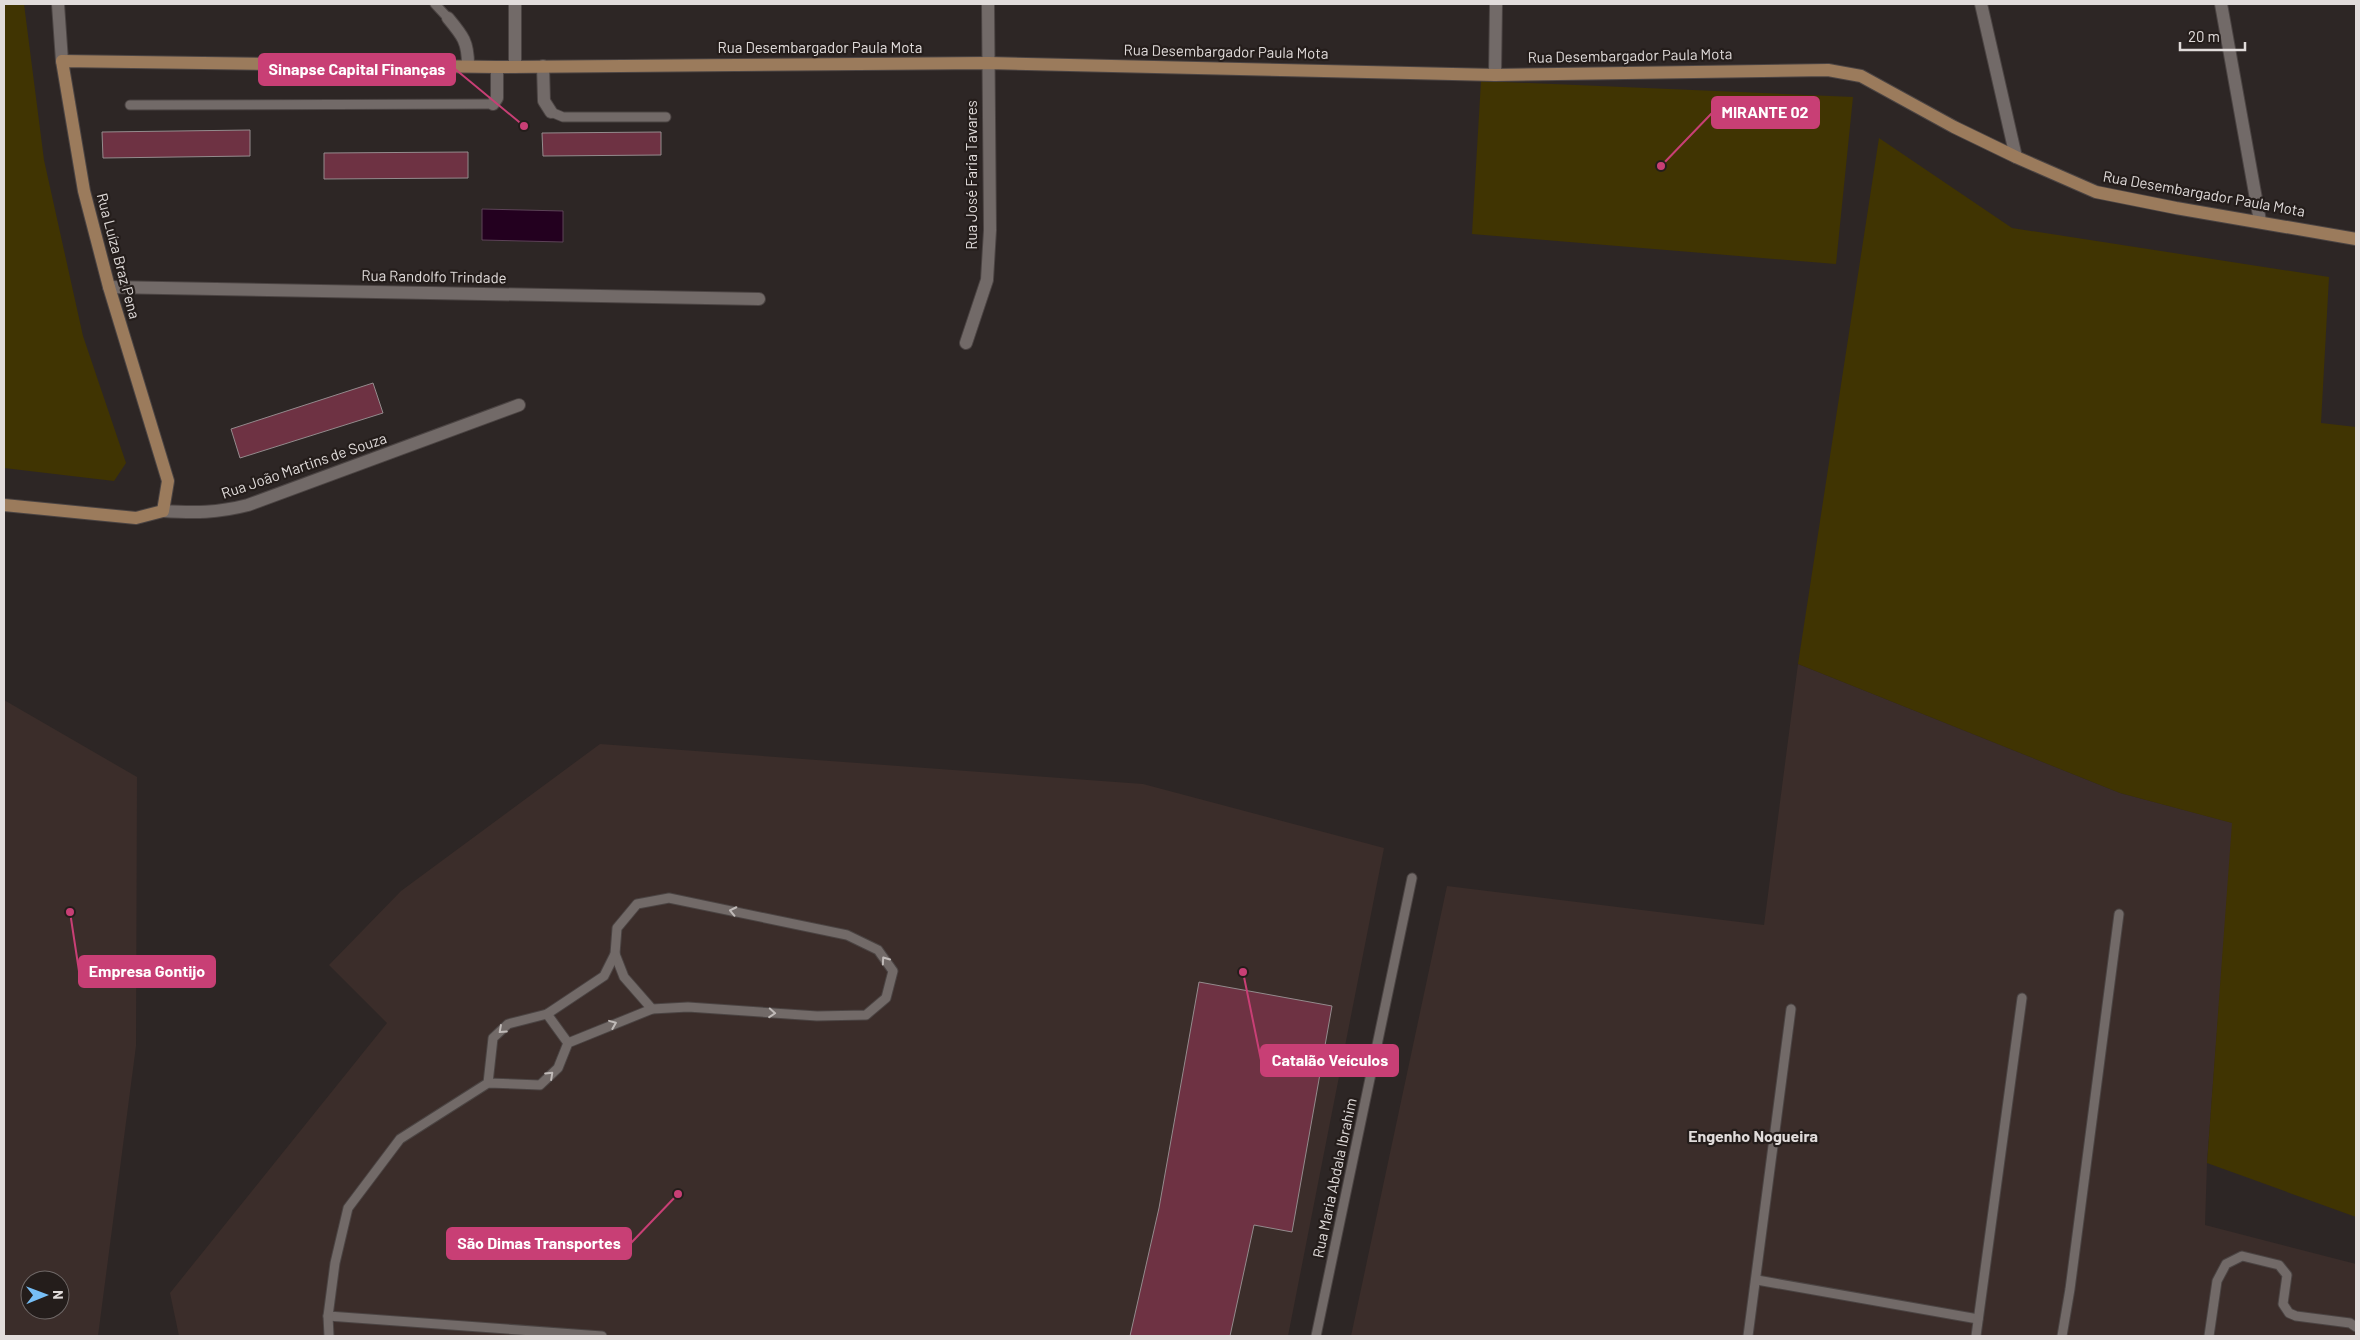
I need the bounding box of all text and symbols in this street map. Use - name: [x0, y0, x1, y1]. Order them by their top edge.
- scale bar: [2180, 20, 2245, 52]
- text: 20 m: [2188, 27, 2220, 45]
- street label: Rua Desembargador Paula Mota: [718, 38, 922, 56]
- street label: Rua Desembargador Paula Mota: [1123, 40, 1329, 62]
- street label: Rua Desembargador Paula Mota: [1527, 44, 1733, 66]
- callout: Sinapse Capital Finanças: [259, 54, 455, 85]
- text: Sinapse Capital Finanças: [269, 59, 445, 78]
- callout: MIRANTE 02: [1712, 97, 1819, 128]
- street label: Rua José Faria Tavares: [962, 100, 980, 250]
- text: MIRANTE 02: [1721, 102, 1809, 121]
- street label: Rua Desembargador Paula Mota: [2102, 166, 2307, 220]
- street label: Rua Luíza Braz Pena: [94, 191, 144, 321]
- street label: Rua Randolfo Trindade: [361, 266, 507, 286]
- street label: Rua João Martins de Souza: [219, 428, 389, 502]
- one-way arrow: [729, 906, 738, 917]
- callout: Empresa Gontijo: [79, 956, 215, 987]
- one-way arrow: [882, 956, 891, 965]
- text: Empresa Gontijo: [89, 961, 205, 980]
- one-way arrow: [768, 1007, 776, 1018]
- one-way arrow: [608, 1020, 617, 1031]
- one-way arrow: [499, 1024, 508, 1033]
- callout: Catalão Veículos: [1261, 1045, 1398, 1076]
- text: Catalão Veículos: [1272, 1050, 1388, 1069]
- one-way arrow: [545, 1072, 554, 1081]
- street label: Rua Maria Abdala Ibrahim: [1308, 1096, 1360, 1259]
- district label: Engenho Nogueira: [1688, 1126, 1818, 1145]
- callout: São Dimas Transportes: [447, 1228, 631, 1259]
- text: São Dimas Transportes: [457, 1233, 621, 1252]
- north arrow: [20, 1270, 70, 1320]
- text: N: [50, 1290, 67, 1300]

